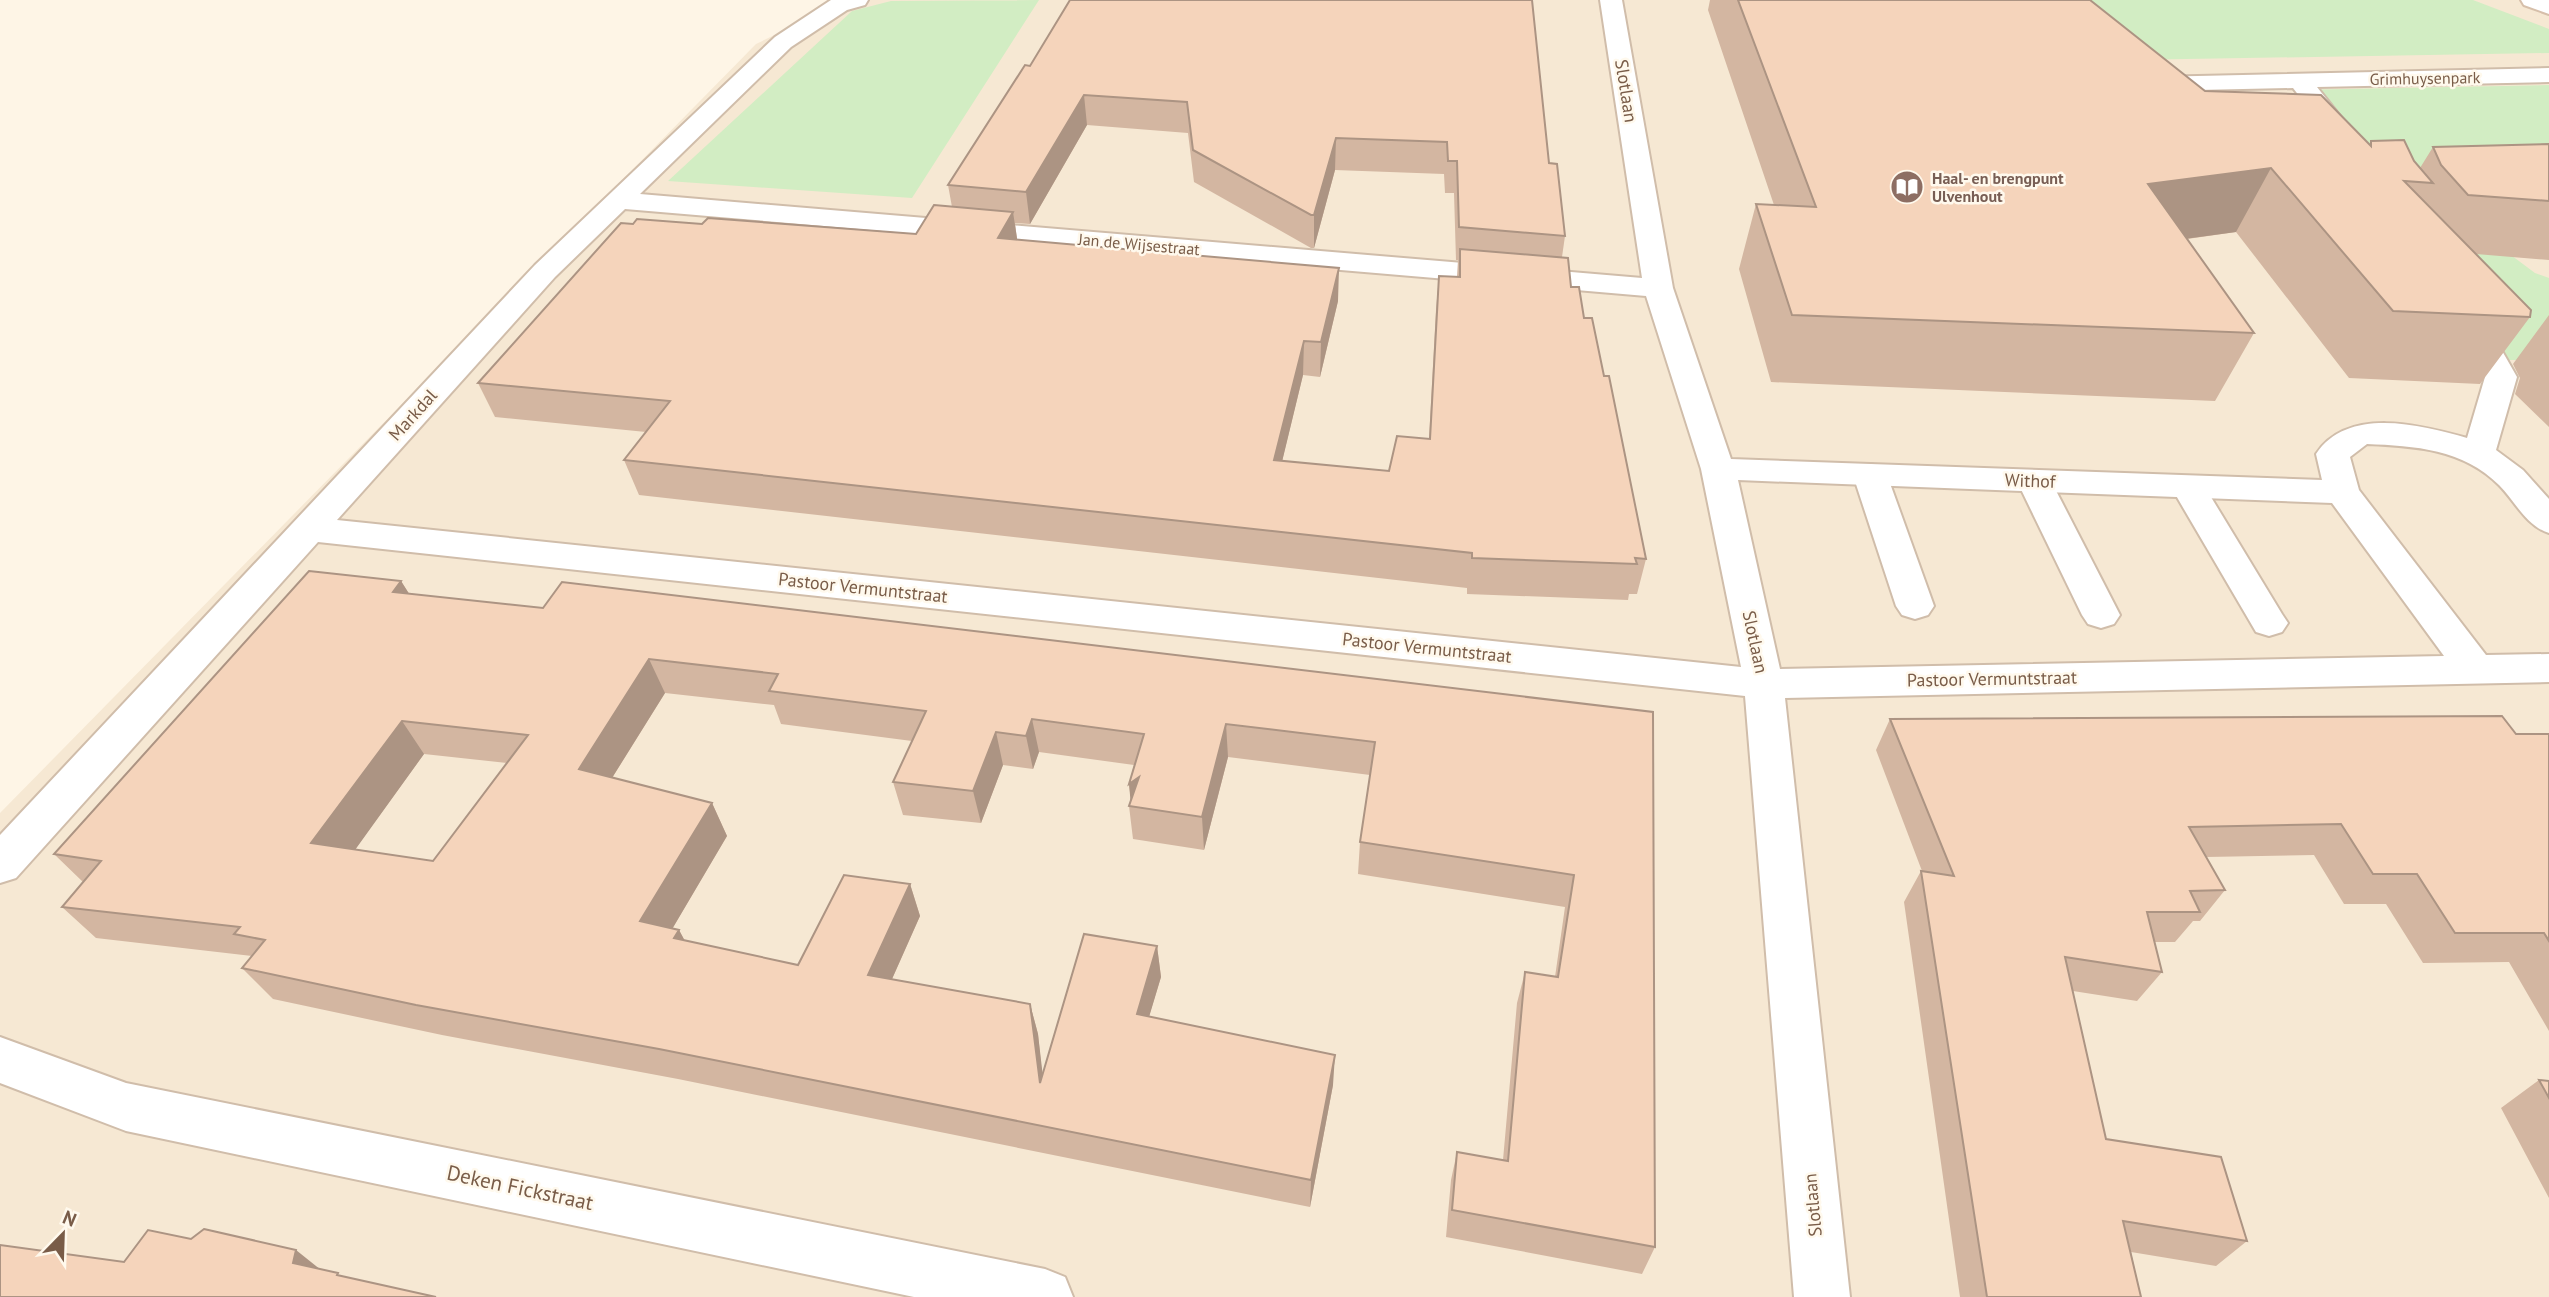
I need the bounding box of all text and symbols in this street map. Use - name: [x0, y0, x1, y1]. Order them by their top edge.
- street label: Slotlaan: [1610, 58, 1643, 124]
- street label: Grimhuysenpark: [2370, 67, 2481, 89]
- library icon: Haal- en brengpunt Ulvenhout: [1888, 168, 1926, 206]
- place label: Haal- en brengpunt Ulvenhout: [1932, 168, 2064, 206]
- street label: Jan de Wijsestraat: [1076, 229, 1201, 259]
- street label: Markdal: [383, 383, 442, 445]
- street label: Withof: [2004, 468, 2057, 493]
- street label: Pastoor Vermuntstraat: [777, 567, 949, 608]
- street label: Slotlaan: [1738, 608, 1773, 675]
- street label: Pastoor Vermuntstraat: [1341, 627, 1513, 668]
- street label: Pastoor Vermuntstraat: [1907, 666, 2077, 691]
- street label: Deken Fickstraat: [444, 1159, 596, 1216]
- street label: Slotlaan: [1798, 1172, 1827, 1238]
- north arrow: [28, 1199, 98, 1269]
- text: N: [59, 1205, 80, 1232]

